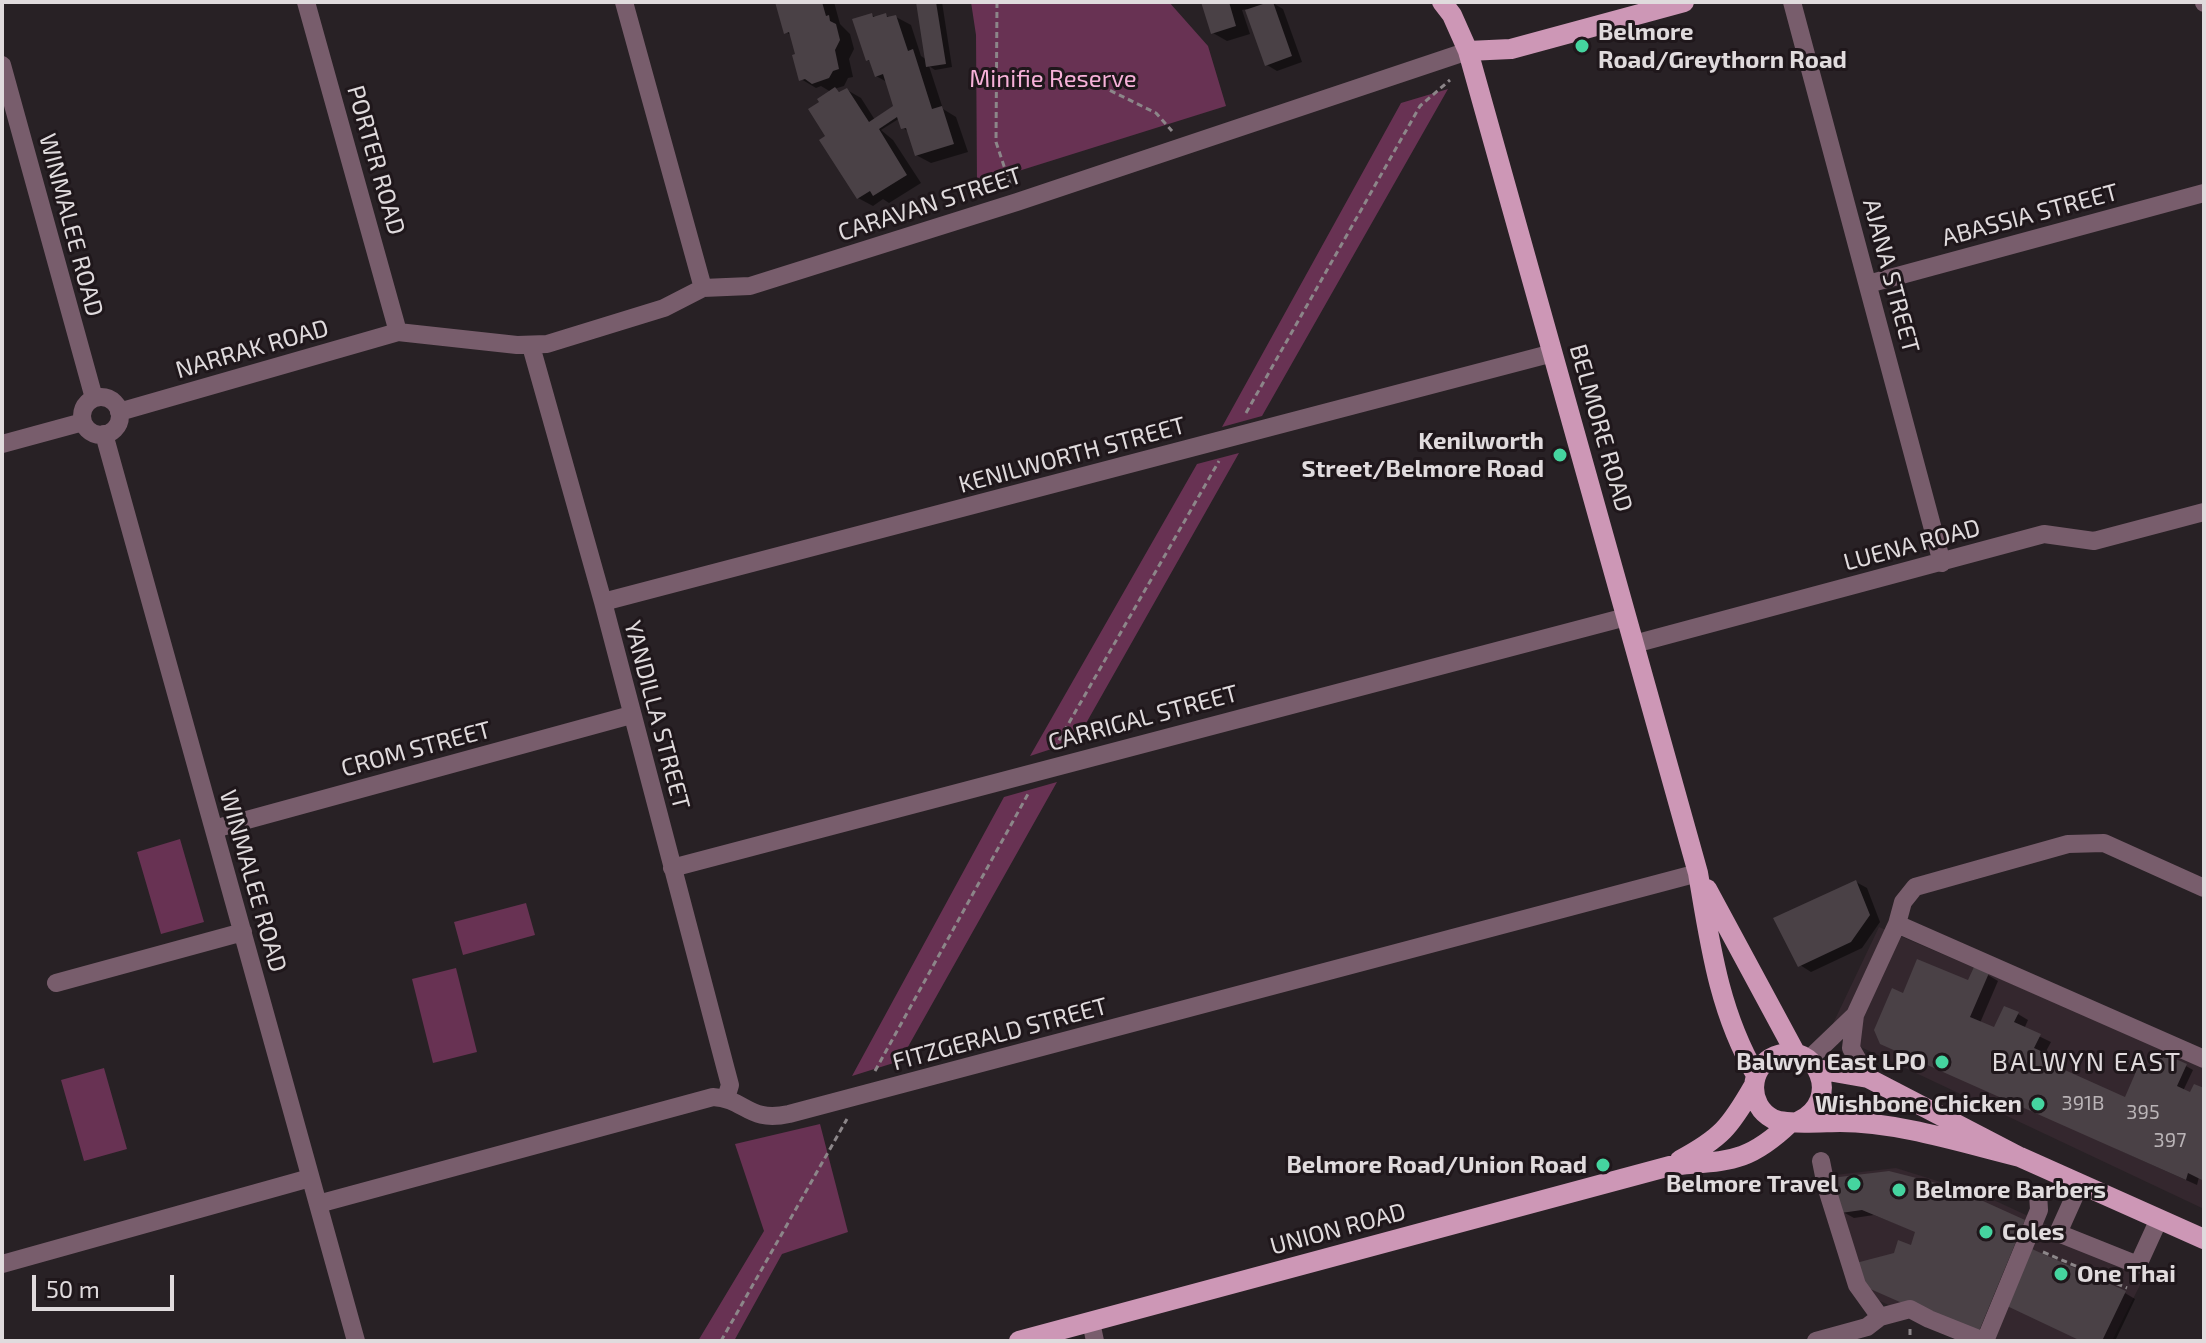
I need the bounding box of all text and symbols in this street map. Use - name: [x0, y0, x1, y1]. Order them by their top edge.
- place label: Belmore Road/Greythorn Road: [1598, 18, 1847, 74]
- marker: Belmore Road/Greythorn Road: [1573, 37, 1591, 55]
- park label: Minifie Reserve: [969, 65, 1137, 93]
- street label: PORTER ROAD: [341, 82, 411, 238]
- street label: WINMALEE ROAD: [33, 130, 109, 320]
- street label: CARAVAN STREET: [834, 161, 1026, 247]
- street label: ABASSIA STREET: [1939, 178, 2121, 252]
- street label: AJANA STREET: [1857, 196, 1925, 356]
- street label: NARRAK ROAD: [172, 313, 332, 385]
- street label: BELMORE ROAD: [1563, 341, 1639, 515]
- street label: KENILWORTH STREET: [955, 411, 1189, 499]
- place label: Kenilworth Street/Belmore Road: [1302, 427, 1544, 483]
- marker: Kenilworth Street/Belmore Road: [1551, 446, 1569, 464]
- street label: LUENA ROAD: [1841, 513, 1983, 577]
- street label: YANDILLA STREET: [618, 617, 696, 813]
- street label: CARRIGAL STREET: [1045, 679, 1241, 757]
- street label: CROM STREET: [338, 715, 494, 783]
- street label: WINMALEE ROAD: [213, 787, 293, 975]
- street label: FITZGERALD STREET: [889, 991, 1111, 1077]
- district label: BALWYN EAST: [1992, 1046, 2182, 1078]
- place label: Balwyn East LPO: [1736, 1048, 1926, 1076]
- marker: Balwyn East LPO: [1933, 1053, 1951, 1071]
- place label: Wishbone Chicken: [1815, 1090, 2022, 1118]
- house number: 391B: [2062, 1091, 2104, 1115]
- marker: Wishbone Chicken: [2029, 1095, 2047, 1113]
- house number: 395: [2126, 1100, 2160, 1124]
- house number: 397: [2154, 1128, 2186, 1152]
- place label: Belmore Road/Union Road: [1286, 1151, 1587, 1179]
- marker: Belmore Road/Union Road: [1594, 1156, 1612, 1174]
- place label: Belmore Travel: [1666, 1170, 1838, 1198]
- marker: Belmore Travel: [1845, 1175, 1863, 1193]
- place label: Belmore Barbers: [1915, 1176, 2106, 1204]
- marker: Belmore Barbers: [1890, 1181, 1908, 1199]
- street label: UNION ROAD: [1267, 1197, 1409, 1261]
- place label: Coles: [2002, 1218, 2064, 1246]
- marker: Coles: [1977, 1223, 1995, 1241]
- scale bar: [36, 1259, 178, 1309]
- place label: One Thai: [2077, 1260, 2176, 1288]
- marker: One Thai: [2052, 1265, 2070, 1283]
- text: 50 m: [46, 1274, 100, 1303]

